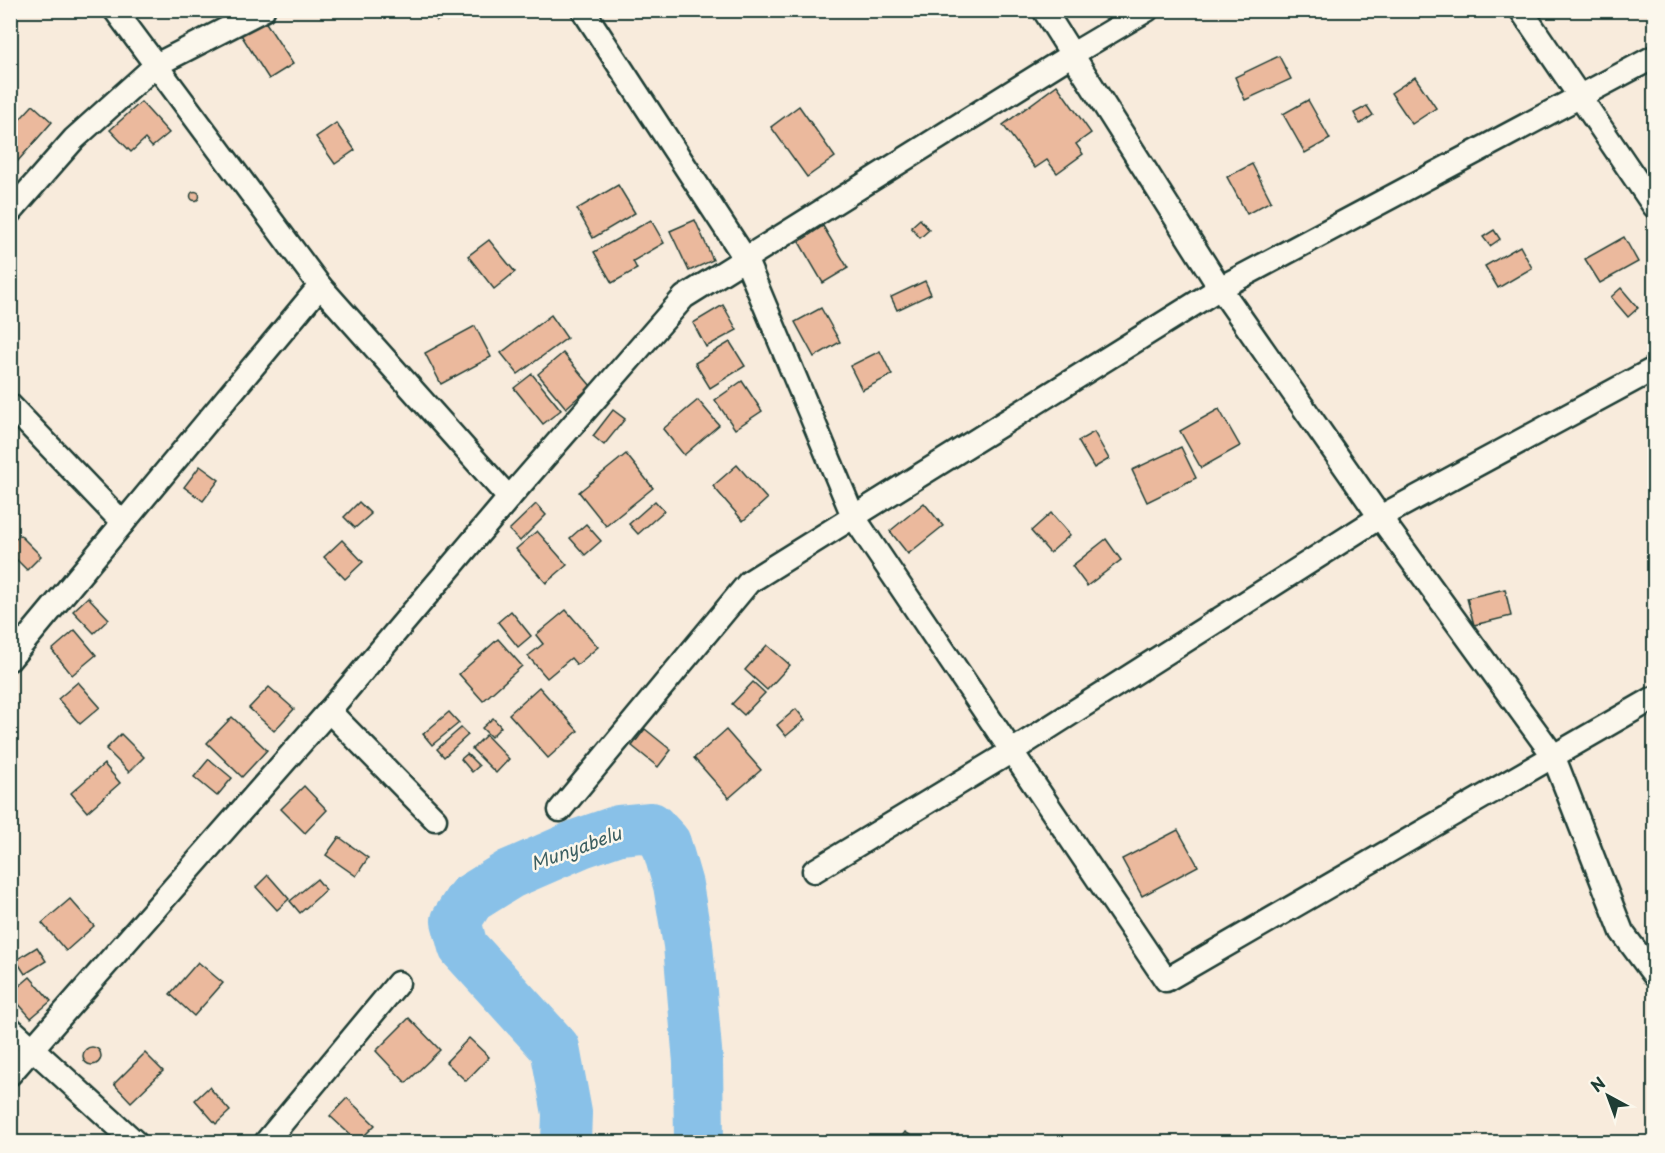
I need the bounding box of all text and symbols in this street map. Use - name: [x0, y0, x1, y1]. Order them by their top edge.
- water label: Munyabelu: [526, 818, 626, 876]
- north arrow: [1578, 1066, 1638, 1126]
- text: N: [1585, 1071, 1610, 1097]

